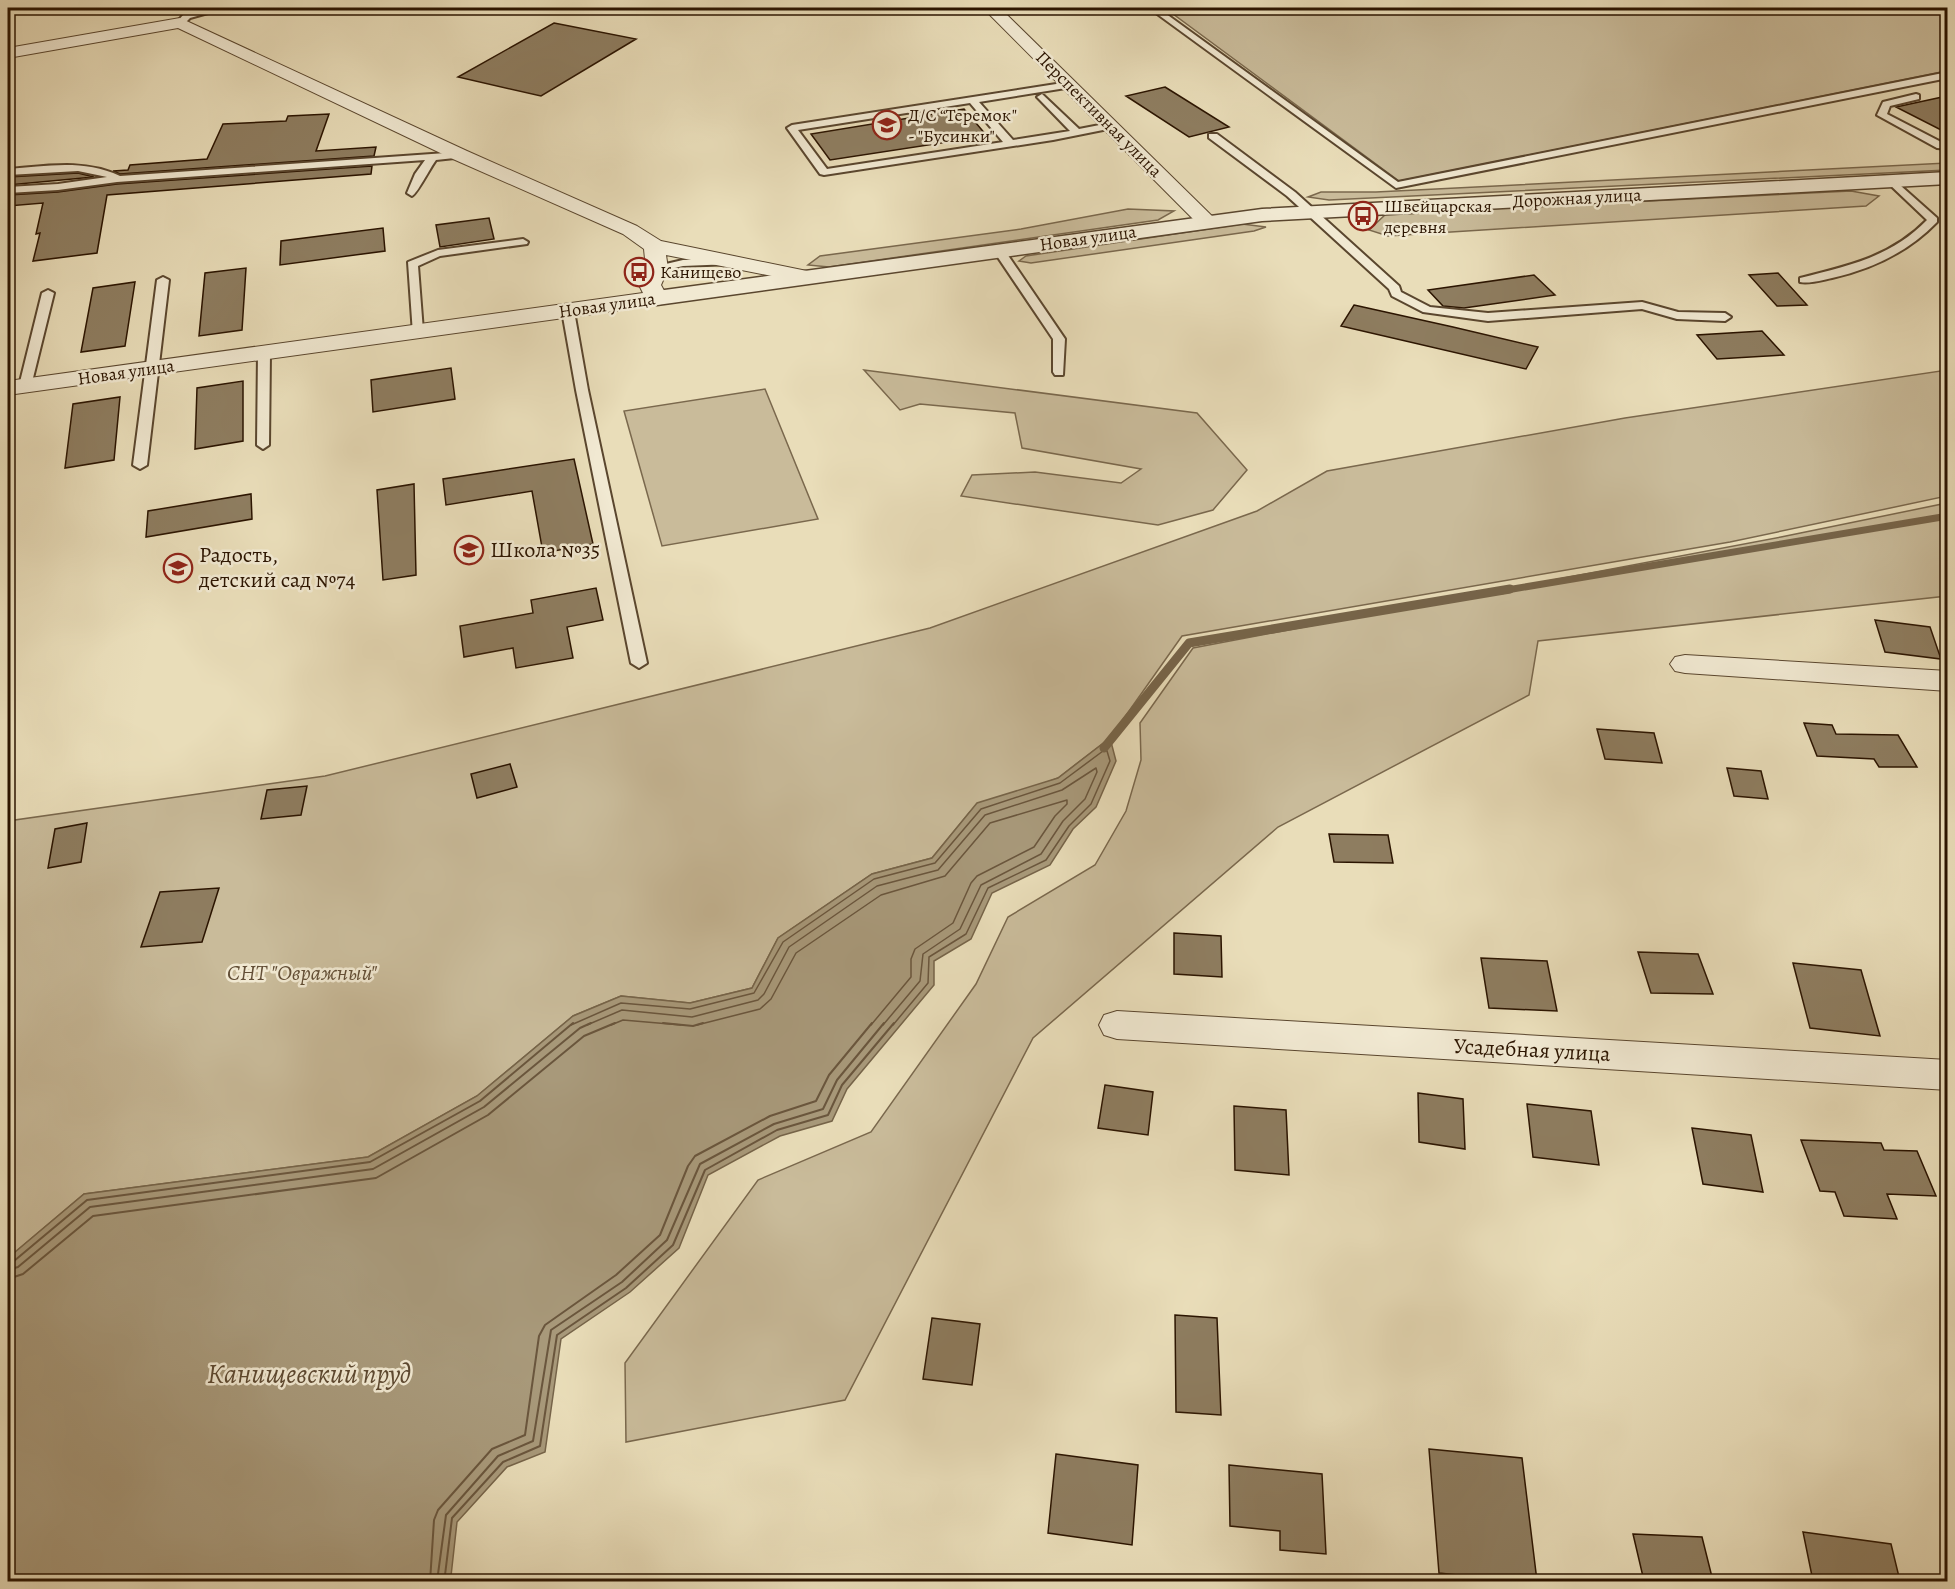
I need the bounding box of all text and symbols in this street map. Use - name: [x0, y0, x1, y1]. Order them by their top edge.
- street label: Перспективная улица: [1030, 45, 1168, 183]
- place label: Д/С “Теремок" - "Бусинки": [908, 103, 1017, 148]
- school or university icon: Д/С “Теремок" - "Бусинки": [871, 109, 903, 141]
- street label: Дорожная улица: [1512, 183, 1643, 213]
- place label: Швейцарская деревня: [1383, 194, 1492, 239]
- bus stop icon: Швейцарская деревня: [1347, 200, 1379, 232]
- street label: Новая улица: [1038, 219, 1139, 257]
- bus stop icon: Канищево: [623, 256, 655, 288]
- place label: Канищево: [660, 260, 741, 284]
- street label: Новая улица: [557, 286, 658, 324]
- street label: Новая улица: [76, 353, 177, 391]
- school or university icon: Школа №35: [453, 534, 485, 566]
- place label: Школа №35: [490, 535, 600, 565]
- place label: Радость, детский сад №74: [198, 540, 355, 595]
- school or university icon: Радость, детский сад №74: [162, 552, 194, 584]
- park label: СНТ "Овражный": [227, 958, 378, 988]
- street label: Усадебная улица: [1453, 1031, 1612, 1069]
- water label: Канищевский пруд: [207, 1355, 411, 1393]

